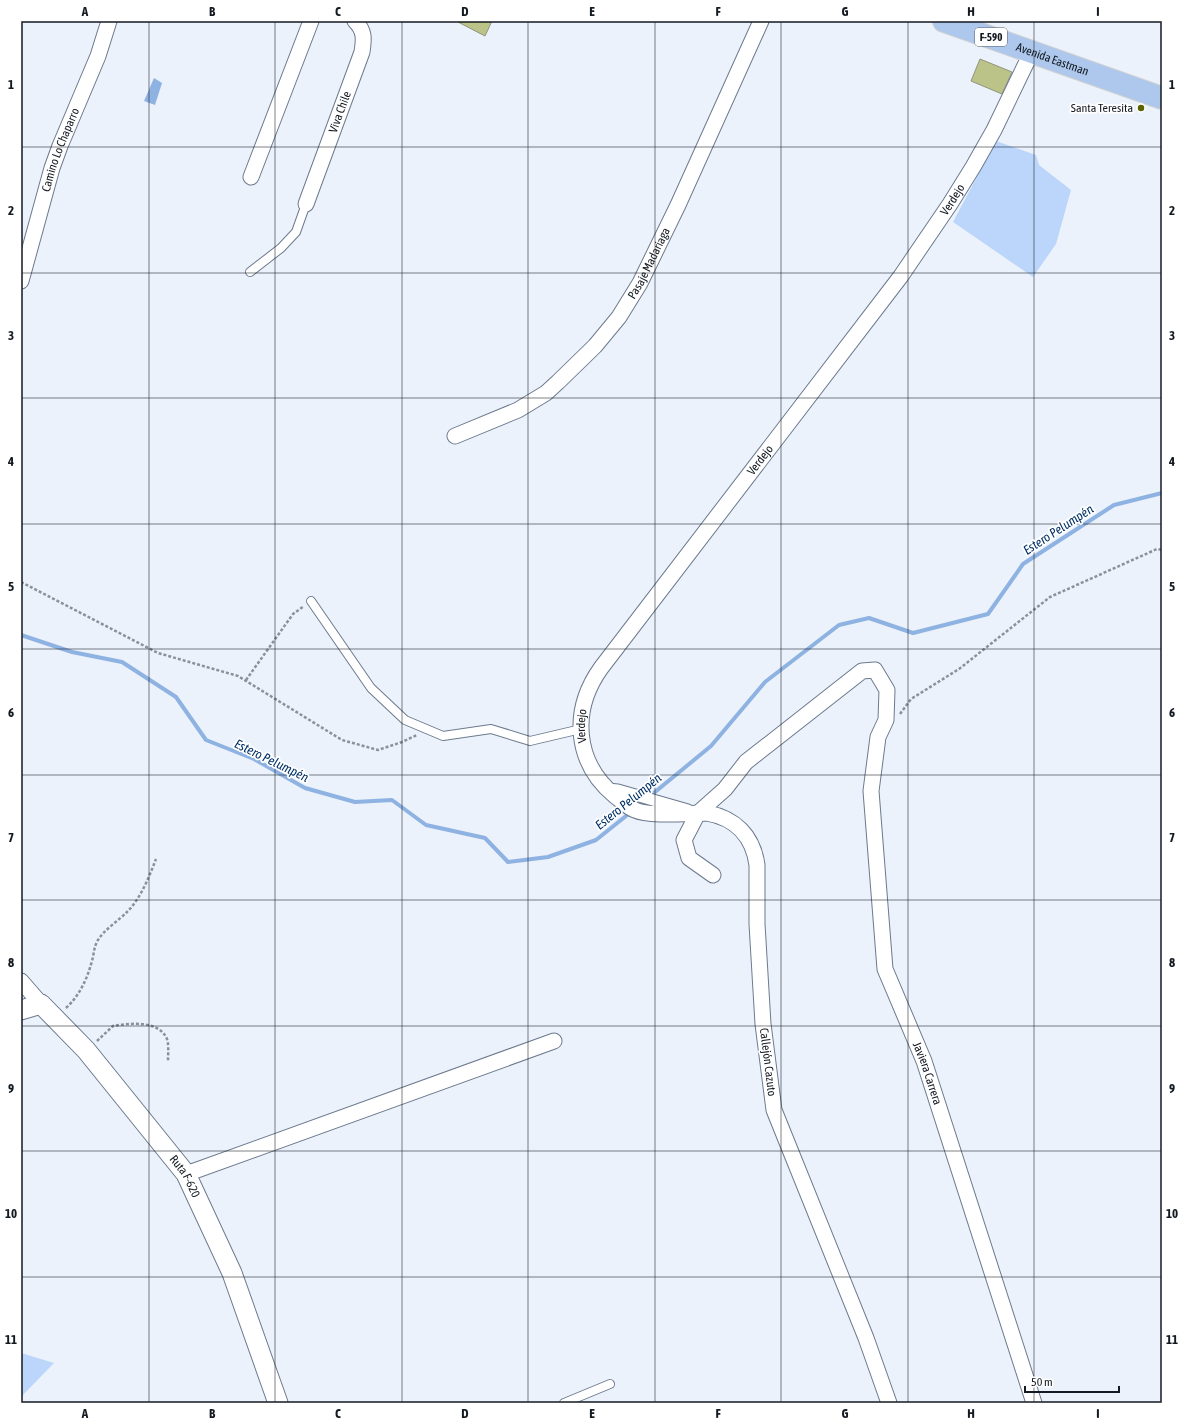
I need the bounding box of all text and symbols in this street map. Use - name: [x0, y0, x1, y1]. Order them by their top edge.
- text: A: [81, 4, 89, 19]
- text: B: [209, 4, 216, 19]
- text: C: [335, 4, 341, 19]
- text: D: [461, 4, 469, 19]
- text: E: [589, 4, 595, 19]
- text: F: [715, 4, 721, 19]
- text: G: [842, 4, 849, 19]
- text: H: [967, 4, 975, 19]
- text: I: [1096, 4, 1100, 19]
- road number: F-590: [975, 28, 1007, 46]
- street label: Avenida Eastman: [1014, 40, 1091, 79]
- text: 1: [8, 77, 14, 92]
- text: 1: [1169, 77, 1175, 92]
- street label: Viva Chile: [326, 89, 354, 135]
- place label: Santa Teresita: [1071, 101, 1133, 115]
- marker: Santa Teresita: [1136, 103, 1146, 113]
- street label: Camino Lo Chaparro: [39, 106, 82, 193]
- street label: Verdejo: [937, 181, 968, 218]
- text: 2: [8, 203, 14, 218]
- text: 2: [1169, 203, 1175, 218]
- street label: Pasaje Madariaga: [625, 225, 673, 302]
- text: 3: [8, 328, 14, 343]
- text: 3: [1169, 328, 1175, 343]
- street label: Verdejo: [744, 442, 776, 478]
- text: 4: [7, 454, 14, 469]
- text: 4: [1168, 454, 1175, 469]
- water label: Estero Pelumpén: [1020, 501, 1097, 558]
- text: 5: [8, 579, 14, 594]
- text: 5: [1169, 579, 1175, 594]
- text: 6: [8, 705, 14, 720]
- text: 6: [1169, 705, 1175, 720]
- street label: Verdejo: [574, 707, 590, 744]
- water label: Estero Pelumpén: [232, 736, 312, 785]
- water label: Estero Pelumpén: [592, 770, 665, 833]
- text: 7: [8, 830, 14, 845]
- text: 7: [1169, 830, 1175, 845]
- text: 8: [8, 955, 14, 970]
- text: 8: [1169, 955, 1175, 970]
- street label: Callejón Cazuto: [757, 1027, 779, 1097]
- street label: Javiera Carrera: [910, 1040, 945, 1106]
- text: 9: [8, 1081, 14, 1096]
- text: 9: [1169, 1081, 1175, 1096]
- street label: Ruta F-620: [167, 1152, 203, 1200]
- text: 10: [5, 1206, 17, 1221]
- text: 10: [1166, 1206, 1178, 1221]
- text: 11: [5, 1332, 17, 1347]
- text: 11: [1166, 1332, 1178, 1347]
- scale bar: [1025, 1368, 1119, 1394]
- text: 50 m: [1031, 1375, 1053, 1389]
- text: A: [81, 1406, 89, 1421]
- text: B: [209, 1406, 216, 1421]
- text: C: [335, 1406, 341, 1421]
- text: D: [461, 1406, 469, 1421]
- text: E: [589, 1406, 595, 1421]
- text: F: [715, 1406, 721, 1421]
- text: G: [842, 1406, 849, 1421]
- text: H: [967, 1406, 975, 1421]
- text: I: [1096, 1406, 1100, 1421]

